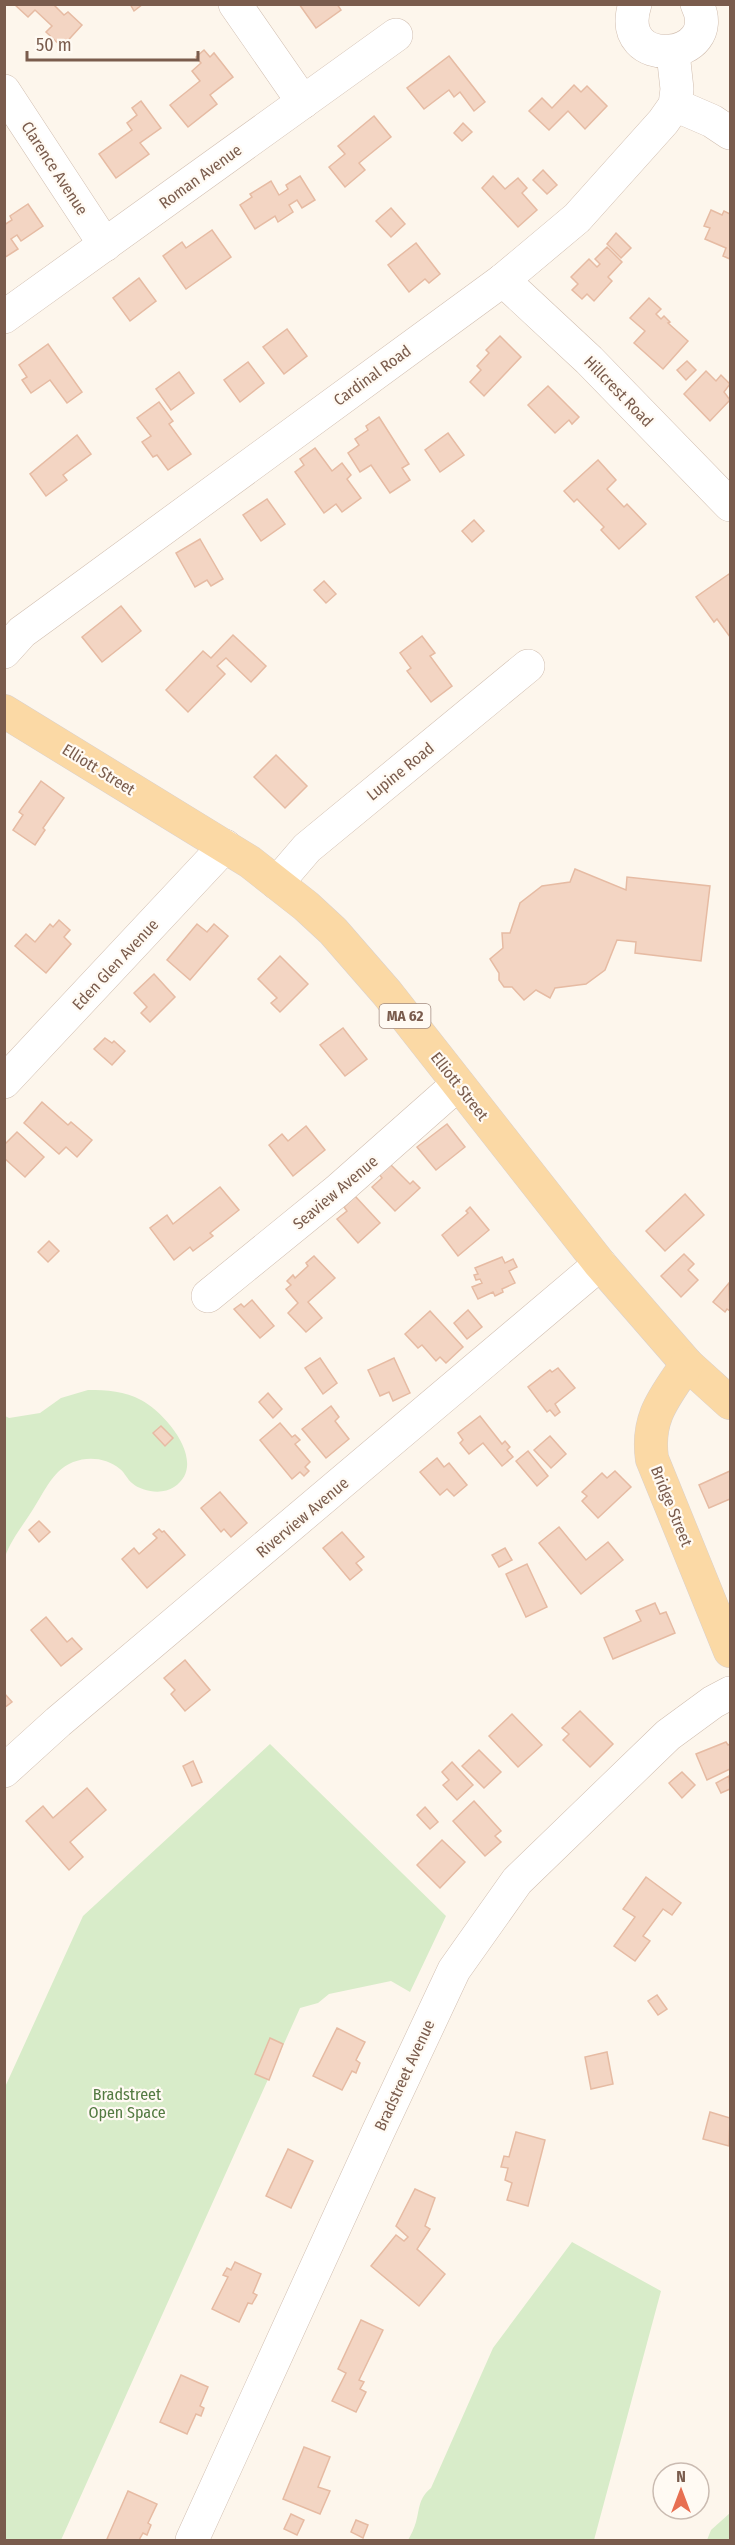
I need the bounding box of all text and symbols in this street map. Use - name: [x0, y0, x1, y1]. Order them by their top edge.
- scale bar: [27, 24, 198, 62]
- text: 50 m: [36, 34, 72, 56]
- street label: Clarence Avenue: [17, 118, 92, 219]
- street label: Roman Avenue: [155, 140, 245, 213]
- street label: Cardinal Road: [330, 341, 415, 410]
- street label: Hillcrest Road: [580, 352, 657, 431]
- street label: Lupine Road: [363, 739, 438, 804]
- street label: Elliott Street: [59, 740, 139, 800]
- street label: Eden Glen Avenue: [68, 915, 162, 1014]
- road number: MA 62: [380, 1004, 430, 1028]
- street label: Elliott Street: [427, 1048, 493, 1125]
- street label: Seaview Avenue: [289, 1151, 382, 1233]
- street label: Bridge Street: [647, 1463, 697, 1550]
- street label: Riverview Avenue: [252, 1473, 352, 1562]
- street label: Bradstreet Avenue: [370, 2017, 439, 2134]
- park label: Bradstreet Open Space: [88, 2085, 166, 2122]
- north arrow: [651, 2461, 711, 2521]
- text: N: [676, 2467, 686, 2486]

